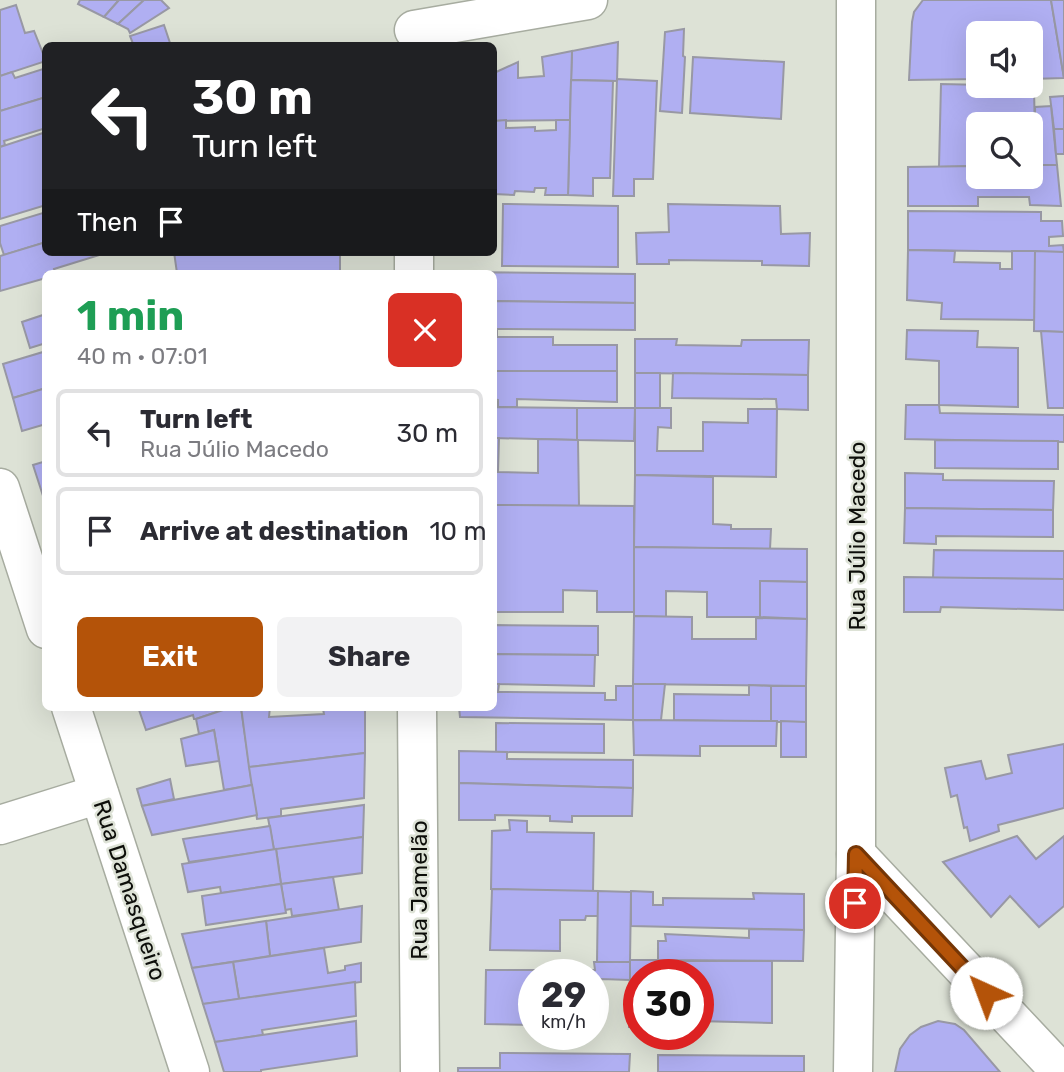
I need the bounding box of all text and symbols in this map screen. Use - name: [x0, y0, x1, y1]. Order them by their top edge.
- map controls: [966, 21, 1043, 189]
- button: sound: [966, 21, 1043, 98]
- text: 30 m: [192, 68, 313, 126]
- icon: left: [77, 70, 168, 161]
- button: search: [966, 112, 1043, 189]
- text: Turn left: [192, 127, 317, 165]
- icon: arrive: [152, 203, 190, 241]
- text: Then: [77, 207, 138, 238]
- text: 1 min: [77, 291, 184, 341]
- button: close: [388, 293, 462, 367]
- text: 40 m · 07:01: [77, 342, 208, 370]
- text: Turn left: [140, 404, 252, 435]
- icon: left: [81, 414, 119, 452]
- text: 30 m: [396, 418, 458, 449]
- text: Rua Júlio Macedo: [140, 435, 329, 463]
- street label: Rua Júlio Macedo: [843, 442, 871, 631]
- icon: arrive: [81, 512, 119, 550]
- text: Arrive at destination: [140, 516, 408, 547]
- text: 10 m: [429, 516, 487, 547]
- button: Exit: [77, 617, 263, 697]
- button: Share: [277, 617, 462, 697]
- street label: Rua Damasqueiro: [88, 796, 172, 984]
- street label: Rua Jamelão: [405, 820, 433, 960]
- pin: [825, 873, 885, 933]
- icon: arrive: [836, 884, 874, 922]
- position arrow: [949, 956, 1023, 1030]
- speed limit sign: 30: [623, 959, 714, 1050]
- text: 29: [541, 974, 586, 1016]
- text: km/h: [541, 1011, 586, 1033]

